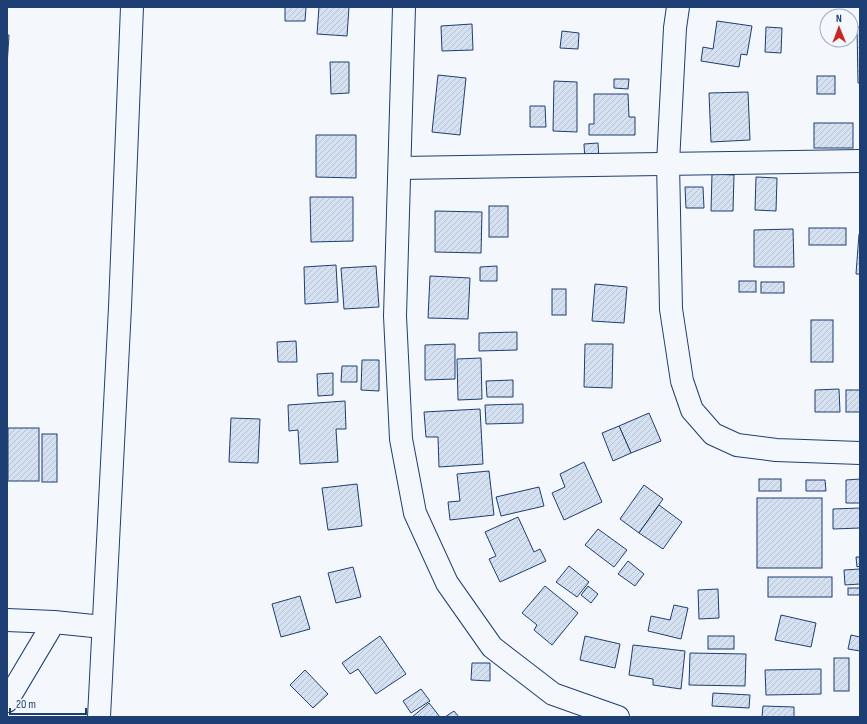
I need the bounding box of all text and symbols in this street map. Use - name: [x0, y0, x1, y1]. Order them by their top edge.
- north arrow: [819, 8, 859, 48]
- text: N: [836, 12, 842, 25]
- scale bar: [10, 690, 86, 716]
- text: 20 m: [16, 697, 36, 712]

